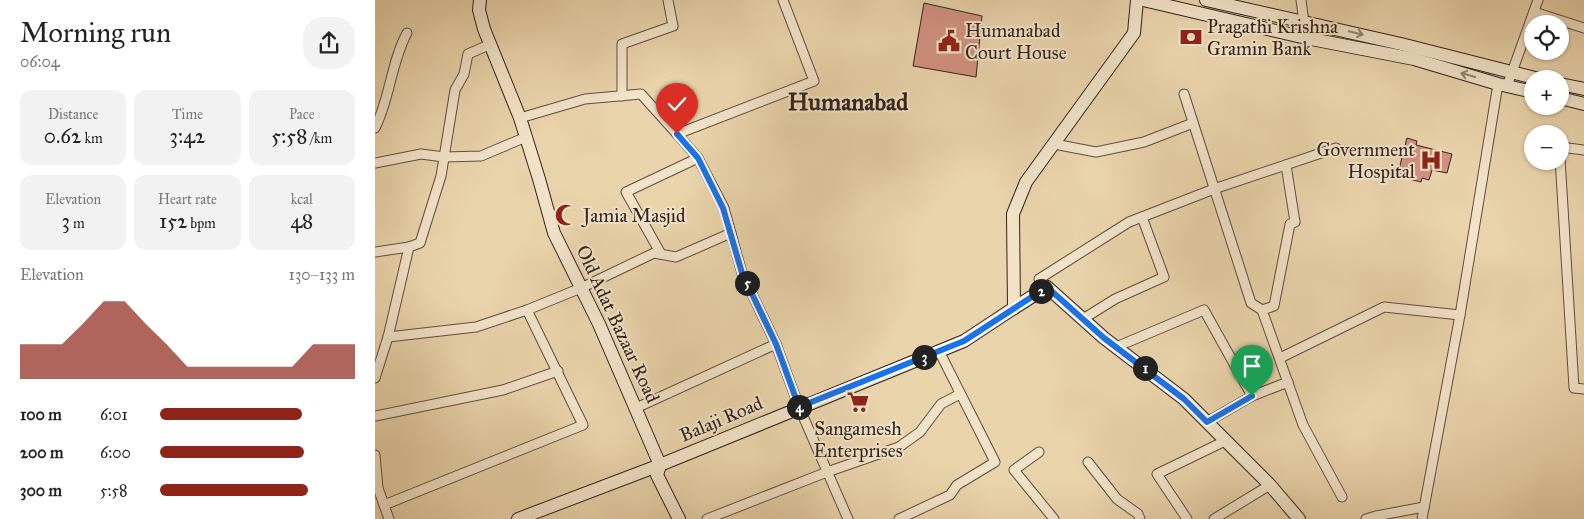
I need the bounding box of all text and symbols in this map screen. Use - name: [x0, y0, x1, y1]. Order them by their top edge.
- text: Morning run: [20, 15, 171, 50]
- place label: Pragathi Krishna Gramin Bank: [1207, 15, 1339, 60]
- map controls: [1524, 15, 1569, 170]
- button: locate: [1524, 15, 1569, 60]
- button: share: [303, 17, 355, 69]
- place label: Humanabad Court House: [965, 19, 1067, 64]
- bank icon: Pragathi Krishna Gramin Bank: [1178, 24, 1204, 50]
- public building icon: Humanabad Court House: [936, 28, 962, 54]
- one-way arrow: [1348, 29, 1364, 38]
- text: 06:04: [20, 52, 60, 71]
- one-way arrow: [1461, 70, 1477, 80]
- button: +: [1524, 70, 1569, 115]
- pin: [656, 83, 698, 134]
- district label: Humanabad: [788, 87, 909, 117]
- icon: check: [663, 90, 691, 118]
- text: Distance: [48, 106, 98, 123]
- text: Time: [172, 106, 203, 123]
- text: Pace: [289, 106, 315, 123]
- text: 0.62: [44, 123, 81, 149]
- text: 3:42: [170, 123, 205, 149]
- text: 5:58: [271, 123, 307, 149]
- button: −: [1524, 125, 1569, 170]
- text: km: [81, 130, 103, 147]
- text: /km: [307, 130, 332, 147]
- place label: Government Hospital: [1317, 138, 1416, 183]
- hospital icon: Government Hospital: [1418, 147, 1444, 173]
- text: Elevation: [45, 191, 101, 208]
- text: Heart rate: [158, 191, 217, 208]
- text: kcal: [291, 191, 313, 208]
- mosque icon: Jamia Masjid: [553, 202, 579, 228]
- place label: Jamia Masjid: [581, 204, 686, 228]
- text: 3: [62, 208, 70, 234]
- text: 152: [159, 208, 187, 234]
- text: 48: [290, 208, 313, 234]
- text: m: [70, 215, 85, 232]
- text: bpm: [187, 215, 216, 232]
- street label: Old Adat Bazaar Road: [571, 241, 665, 407]
- text: Elevation: [20, 265, 84, 284]
- text: 130–133 m: [289, 265, 355, 284]
- pin: 5: [735, 270, 759, 296]
- text: 5: [744, 275, 751, 292]
- pin: 2: [1029, 278, 1053, 304]
- text: 2: [1038, 283, 1045, 300]
- pin: 3: [911, 344, 937, 370]
- pin: [1231, 345, 1273, 396]
- text: 3: [922, 349, 927, 366]
- icon: arrive: [1238, 352, 1266, 380]
- pin: 1: [1133, 356, 1157, 380]
- text: 1: [1143, 360, 1148, 377]
- supermarket icon: Sangamesh Enterprises: [845, 389, 871, 415]
- street label: Balaji Road: [676, 391, 767, 447]
- pin: 4: [787, 394, 811, 420]
- text: 4: [796, 399, 803, 416]
- text: 100 m: [20, 405, 62, 424]
- text: 6:01: [100, 405, 128, 424]
- place label: Sangamesh Enterprises: [813, 417, 903, 462]
- text: 200 m: [20, 443, 63, 462]
- text: 6:00: [100, 443, 131, 462]
- text: 300 m: [20, 481, 62, 500]
- text: 5:58: [100, 481, 127, 500]

